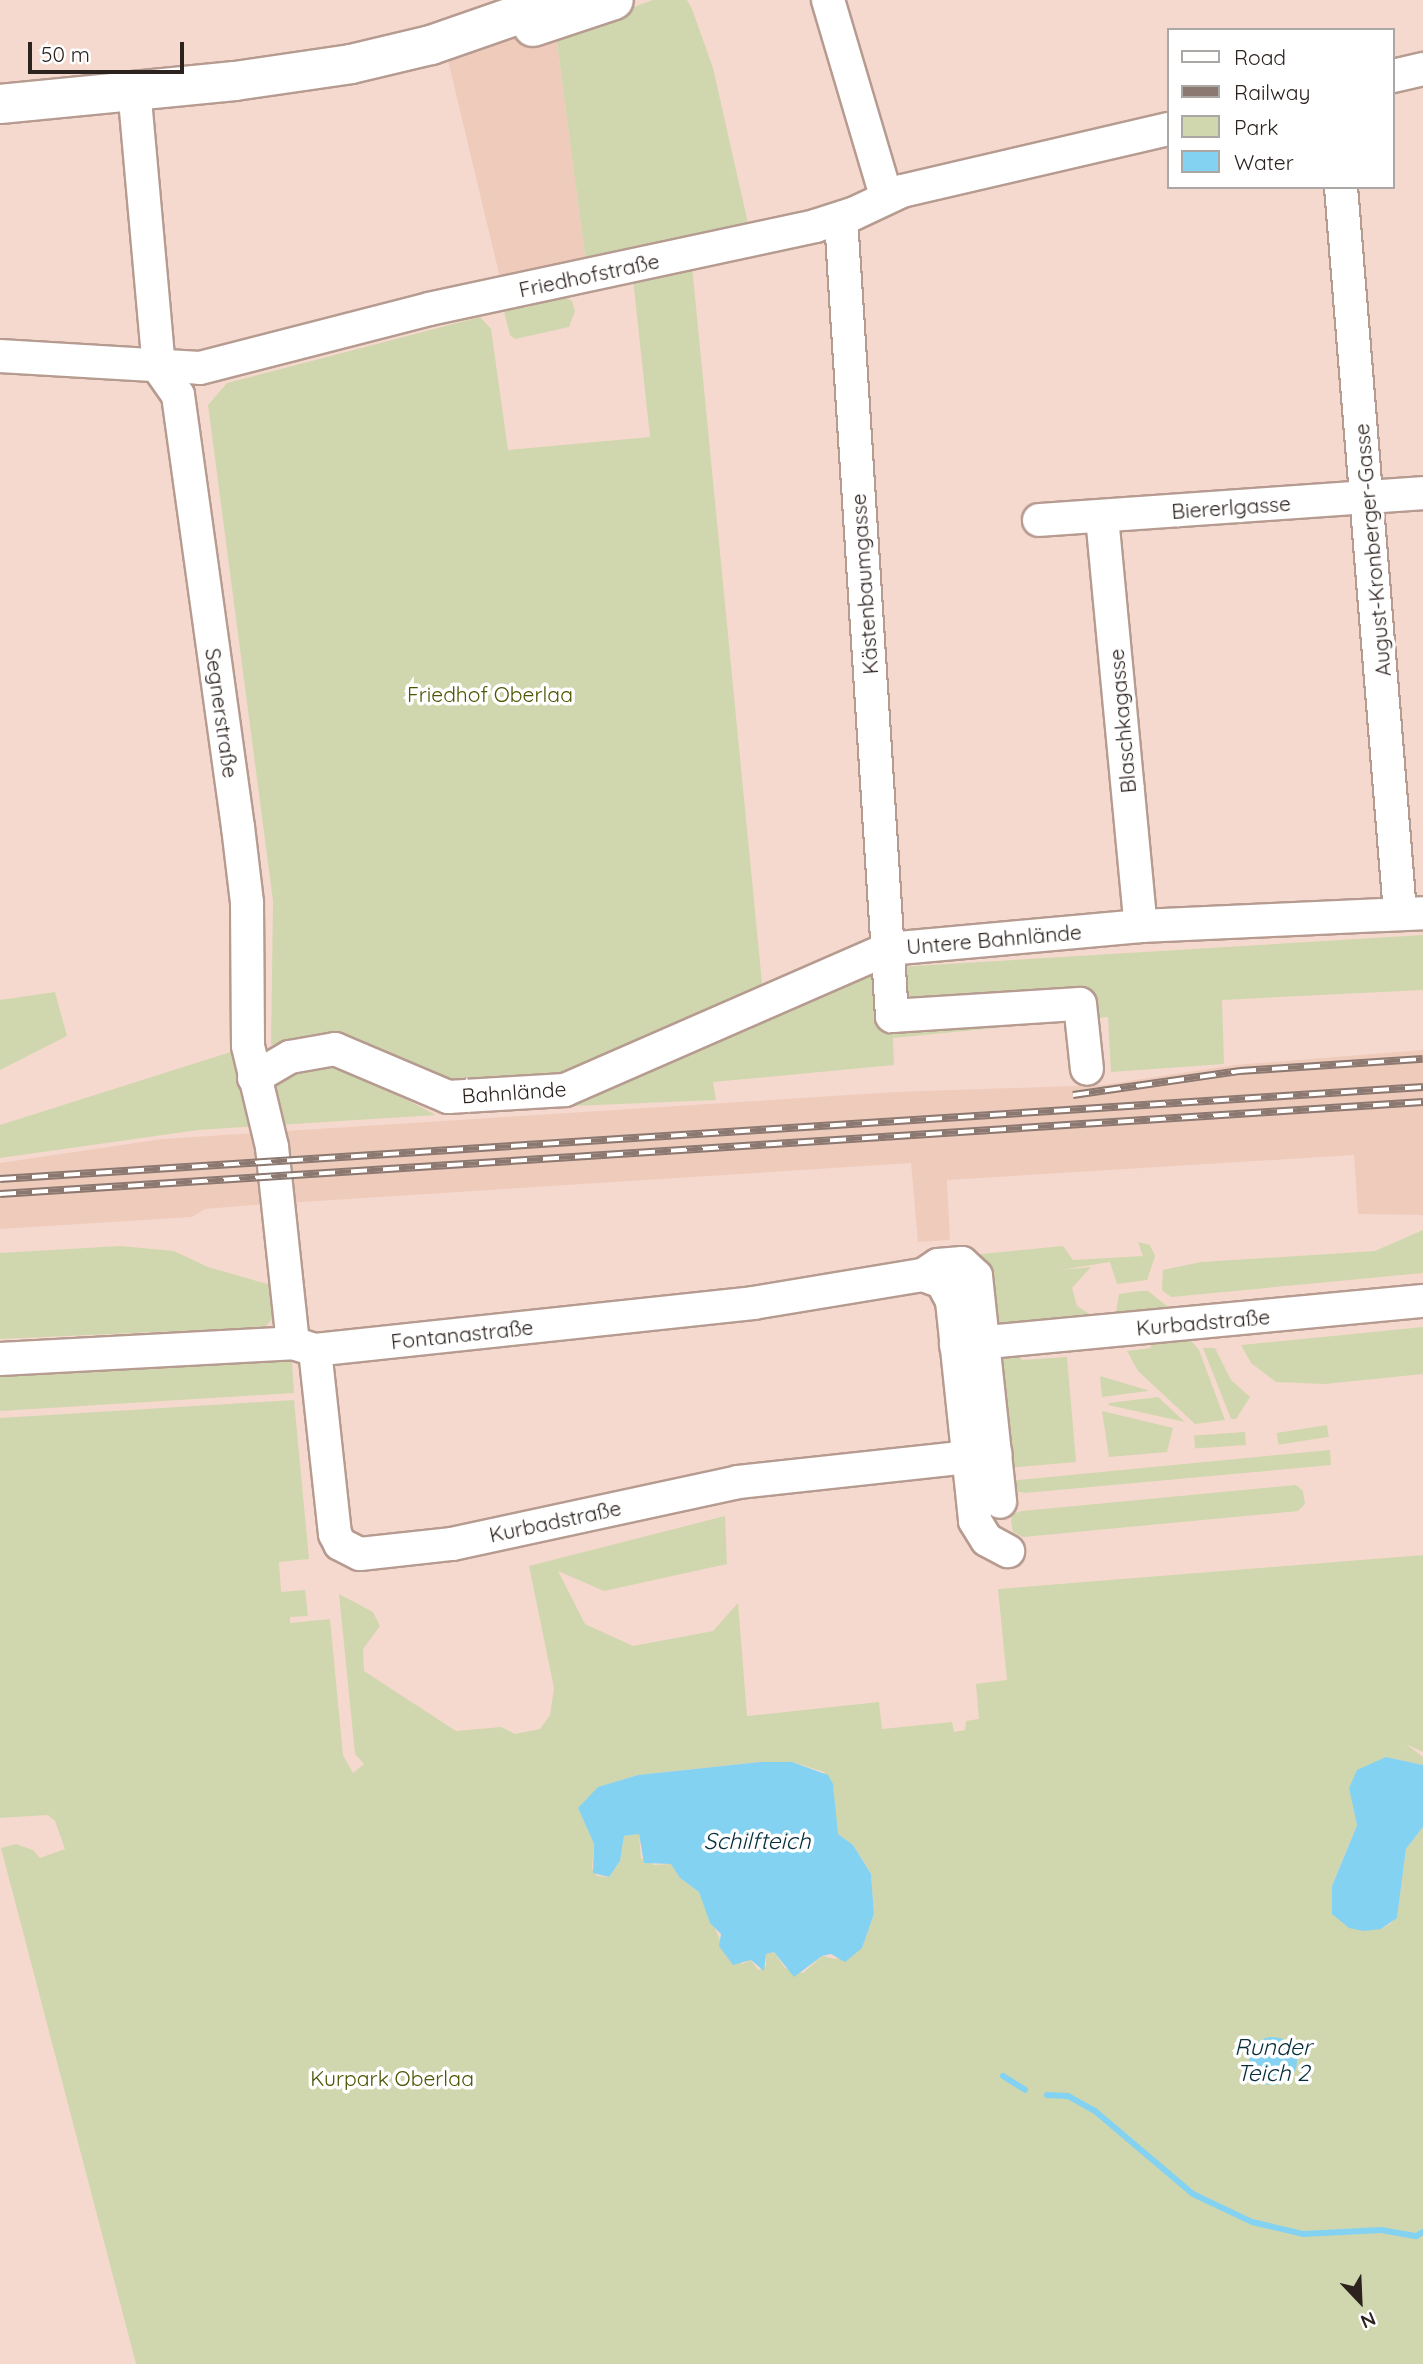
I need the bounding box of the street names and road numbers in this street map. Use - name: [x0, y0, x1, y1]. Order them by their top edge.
- street label: Friedhofstraße: [516, 248, 662, 302]
- street label: August-Kronberger-Gasse: [1348, 422, 1396, 678]
- street label: Biererlgasse: [1171, 490, 1291, 524]
- street label: Kästenbaumgasse: [845, 493, 883, 675]
- street label: Segnerstraße: [200, 646, 244, 780]
- street label: Blaschkagasse: [1103, 648, 1141, 794]
- street label: Untere Bahnlände: [905, 919, 1083, 959]
- street label: Bahnlände: [461, 1076, 567, 1108]
- street label: Kurbadstraße: [1135, 1304, 1271, 1340]
- street label: Fontanastraße: [389, 1314, 535, 1354]
- street label: Kurbadstraße: [487, 1495, 623, 1547]

